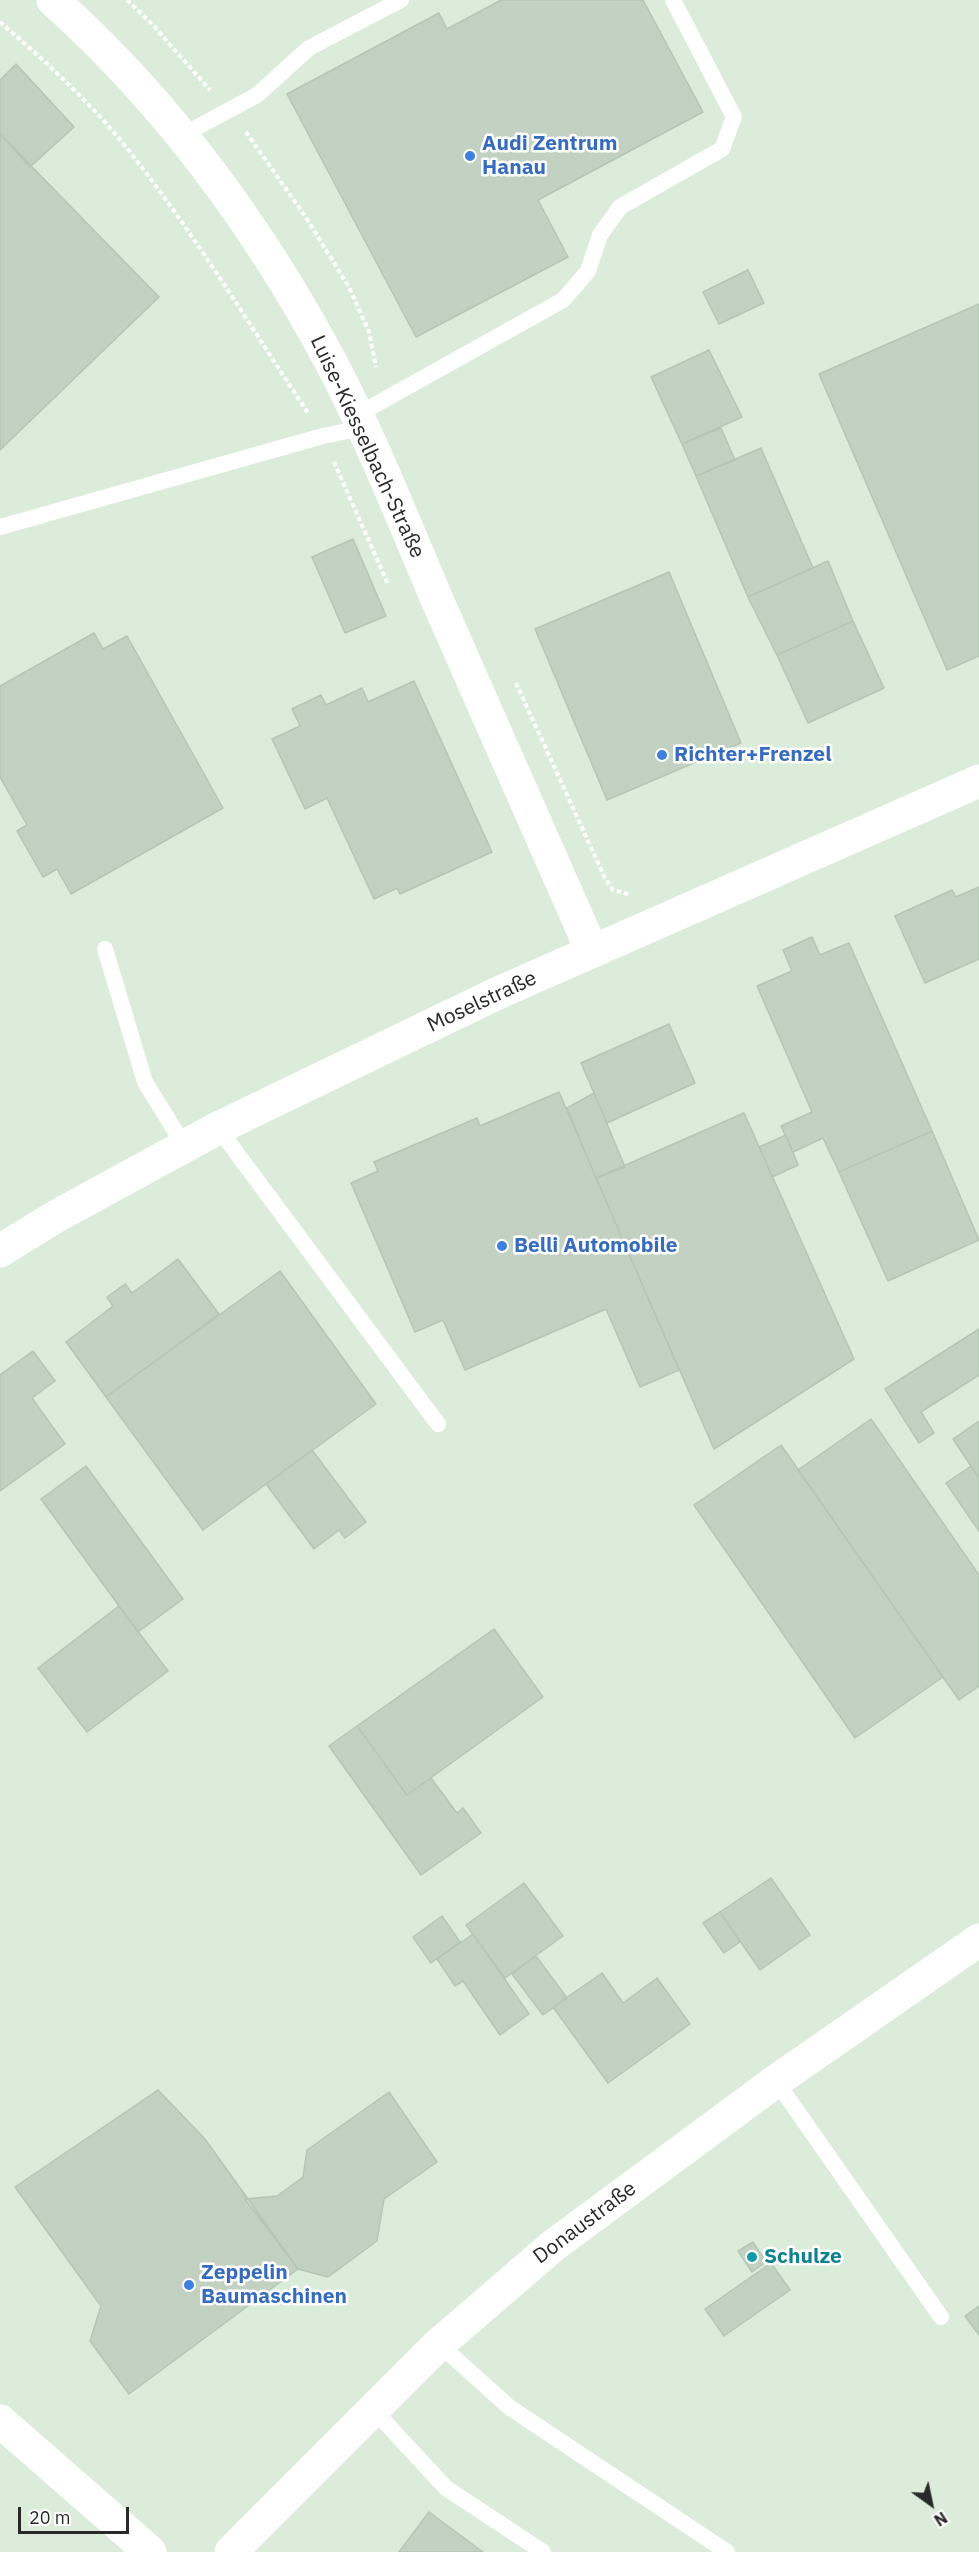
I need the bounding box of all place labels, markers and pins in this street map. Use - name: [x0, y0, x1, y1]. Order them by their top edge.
- place label: Audi Zentrum Hanau: [482, 131, 617, 181]
- marker: Audi Zentrum Hanau: [463, 149, 477, 163]
- place label: Richter+Frenzel: [674, 742, 832, 768]
- marker: Richter+Frenzel: [655, 748, 669, 762]
- place label: Belli Automobile: [514, 1233, 678, 1259]
- marker: Belli Automobile: [495, 1239, 509, 1253]
- place label: Schulze: [764, 2244, 842, 2270]
- marker: Schulze: [745, 2250, 759, 2264]
- place label: Zeppelin Baumaschinen: [201, 2260, 347, 2310]
- marker: Zeppelin Baumaschinen: [182, 2278, 196, 2292]

